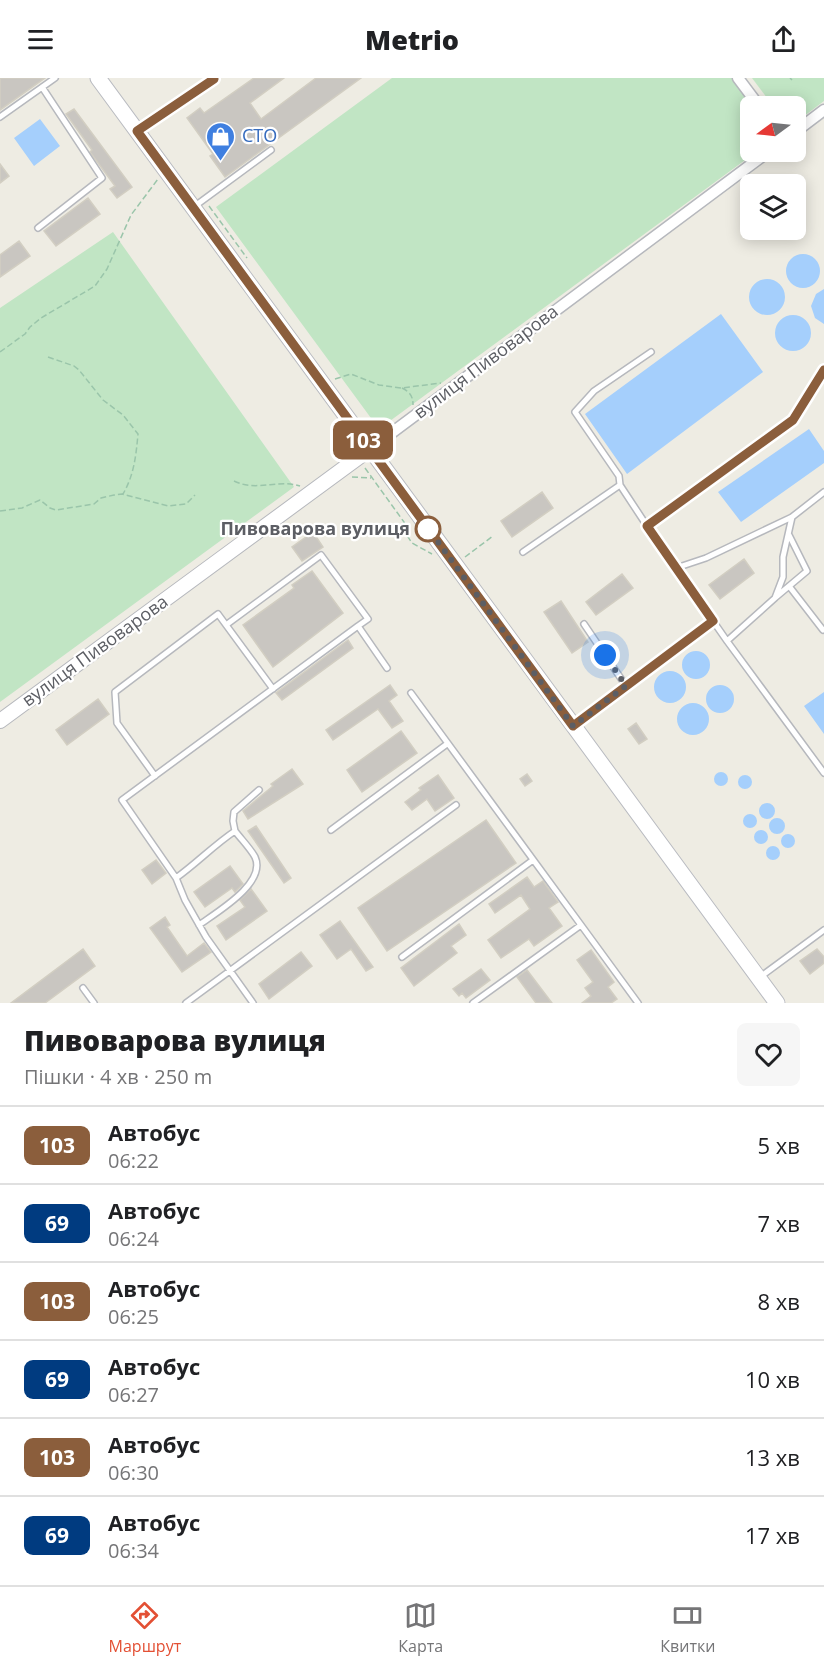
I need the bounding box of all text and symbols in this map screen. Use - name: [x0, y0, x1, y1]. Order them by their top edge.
- text: Metrio: [365, 21, 459, 58]
- icon: menu: [24, 23, 57, 56]
- icon: share: [767, 23, 800, 56]
- north arrow: [740, 96, 806, 162]
- map controls: [740, 96, 806, 240]
- shop icon: СТО: [205, 120, 237, 162]
- place label: СТО: [242, 123, 277, 147]
- button: layers: [740, 174, 806, 240]
- street label: вулиця Пивоварова: [408, 299, 563, 424]
- line badge: 103: [328, 420, 398, 460]
- text: 103: [345, 426, 381, 454]
- place label: Пивоварова вулиця: [220, 516, 410, 540]
- marker: Пивоварова вулиця: [415, 516, 441, 542]
- street label: вулиця Пивоварова: [16, 589, 172, 711]
- your location: [590, 640, 620, 670]
- text: Пивоварова вулиця: [24, 1021, 326, 1059]
- button: heart: [737, 1023, 800, 1086]
- text: Пішки · 4 хв · 250 m: [24, 1063, 212, 1090]
- text: Автобус: [108, 1117, 200, 1147]
- text: 5 хв: [758, 1130, 800, 1160]
- text: 103: [39, 1131, 75, 1159]
- text: 06:22: [108, 1147, 159, 1174]
- text: Автобус: [108, 1195, 200, 1225]
- text: 7 хв: [758, 1208, 800, 1238]
- text: 69: [45, 1209, 69, 1237]
- text: 06:24: [108, 1225, 159, 1252]
- text: Автобус: [108, 1273, 200, 1303]
- text: 8 хв: [758, 1286, 800, 1316]
- text: 103: [39, 1287, 75, 1315]
- text: 06:25: [108, 1303, 159, 1330]
- text: Автобус: [108, 1351, 200, 1381]
- text: 10 хв: [745, 1364, 800, 1394]
- text: 69: [45, 1365, 69, 1393]
- text: 06:27: [108, 1381, 159, 1408]
- text: Автобус: [108, 1429, 200, 1459]
- text: 13 хв: [745, 1442, 800, 1472]
- text: 103: [39, 1443, 75, 1471]
- text: 06:30: [108, 1459, 159, 1486]
- text: Автобус: [108, 1507, 200, 1537]
- text: 17 хв: [745, 1520, 800, 1550]
- text: 69: [45, 1521, 69, 1549]
- text: 06:34: [108, 1537, 159, 1564]
- tab: Маршрут: [109, 1599, 181, 1657]
- tab: Карта: [398, 1599, 443, 1657]
- tab: Квитки: [660, 1599, 715, 1657]

